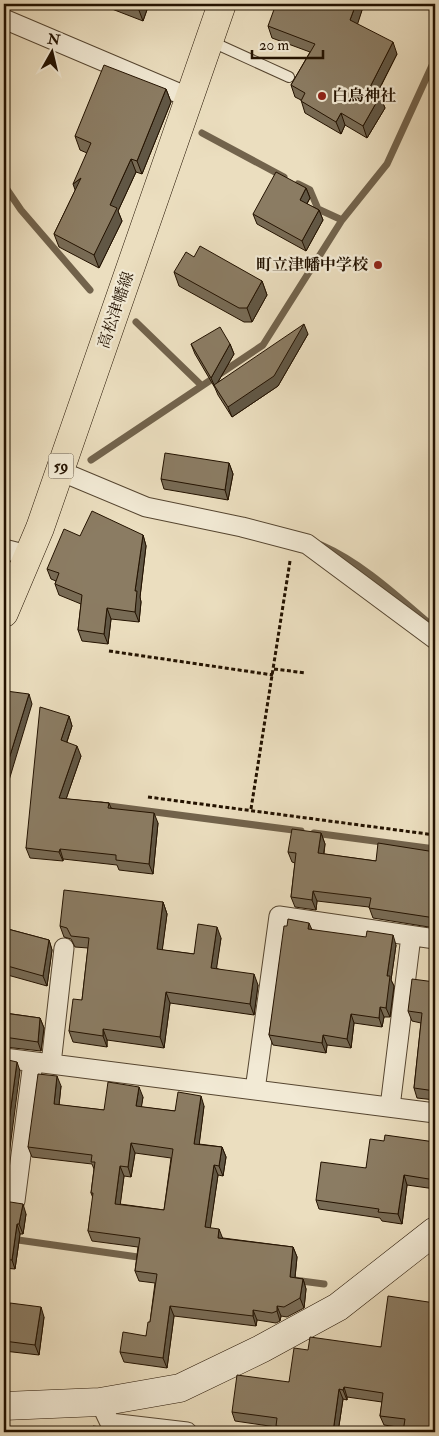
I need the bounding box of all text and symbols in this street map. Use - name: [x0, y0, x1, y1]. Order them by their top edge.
- north arrow: [28, 28, 78, 78]
- scale bar: [252, 28, 323, 60]
- text: N: [45, 30, 62, 49]
- text: 20 m: [259, 36, 289, 55]
- place label: 白鳥神社: [332, 86, 396, 106]
- marker: 白鳥神社: [316, 90, 328, 102]
- place label: 町立津幡中学校: [256, 255, 369, 275]
- marker: 町立津幡中学校: [372, 259, 384, 271]
- street label: 高松津幡線: [94, 269, 138, 351]
- road number: 59: [48, 454, 74, 478]

